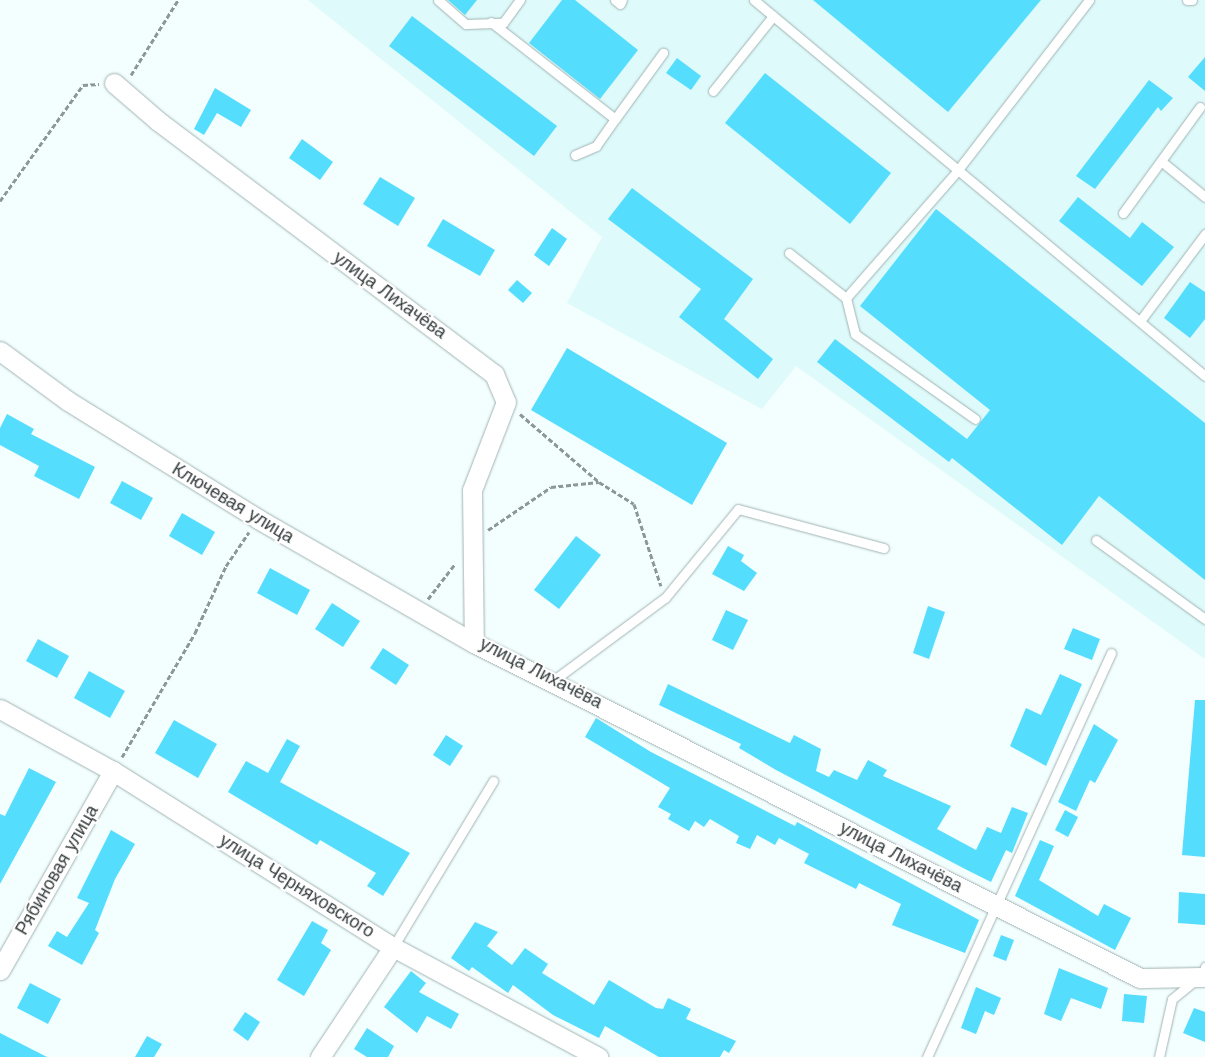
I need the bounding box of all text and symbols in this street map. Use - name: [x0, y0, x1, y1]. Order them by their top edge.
- street label: улица Лихачёва: [329, 247, 451, 343]
- street label: Ключевая улица: [168, 458, 298, 548]
- street label: улица Лихачёва: [476, 633, 606, 713]
- street label: Рябиновая улица: [11, 801, 103, 939]
- street label: улица Лихачёва: [836, 817, 966, 897]
- street label: улица Черняховского: [215, 829, 379, 943]

